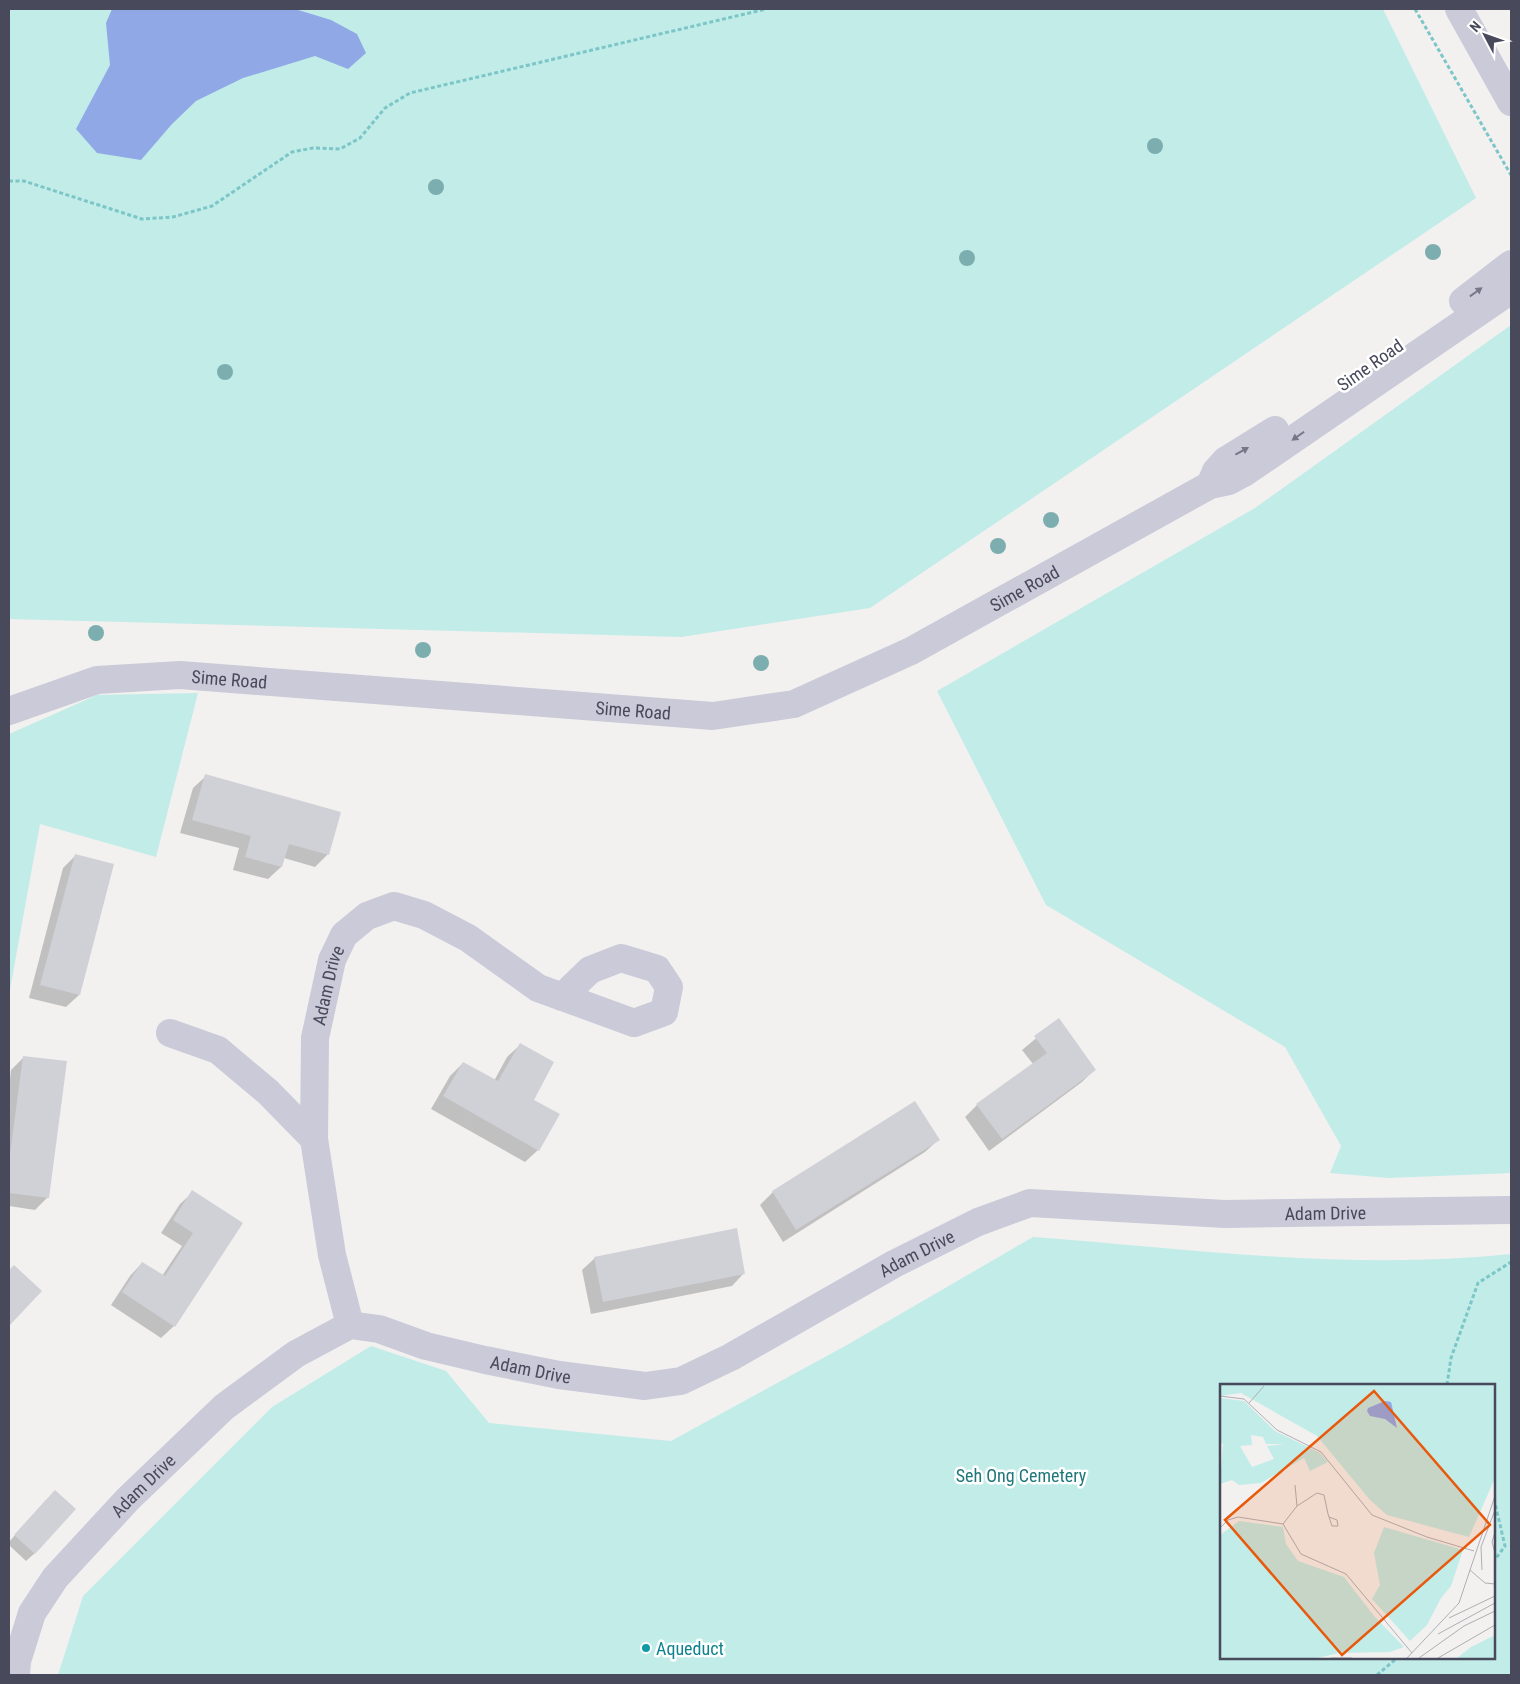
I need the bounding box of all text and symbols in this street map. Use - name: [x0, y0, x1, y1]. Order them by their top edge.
- north arrow: [1460, 10, 1510, 60]
- text: N: [1466, 18, 1484, 35]
- one-way arrow: [1469, 287, 1483, 297]
- street label: Sime Road: [1333, 335, 1407, 395]
- one-way arrow: [1291, 431, 1305, 441]
- one-way arrow: [1235, 447, 1249, 455]
- street label: Sime Road: [986, 560, 1063, 616]
- street label: Sime Road: [191, 665, 268, 692]
- street label: Sime Road: [595, 696, 672, 723]
- street label: Adam Drive: [308, 942, 348, 1027]
- street label: Adam Drive: [1284, 1202, 1366, 1224]
- street label: Adam Drive: [875, 1225, 958, 1281]
- street label: Adam Drive: [489, 1351, 572, 1387]
- inset map: [1220, 1384, 1495, 1659]
- street label: Adam Drive: [106, 1449, 179, 1521]
- park label: Seh Ong Cemetery: [956, 1465, 1087, 1486]
- place label: Aqueduct: [656, 1638, 724, 1659]
- marker: Aqueduct: [640, 1642, 652, 1654]

